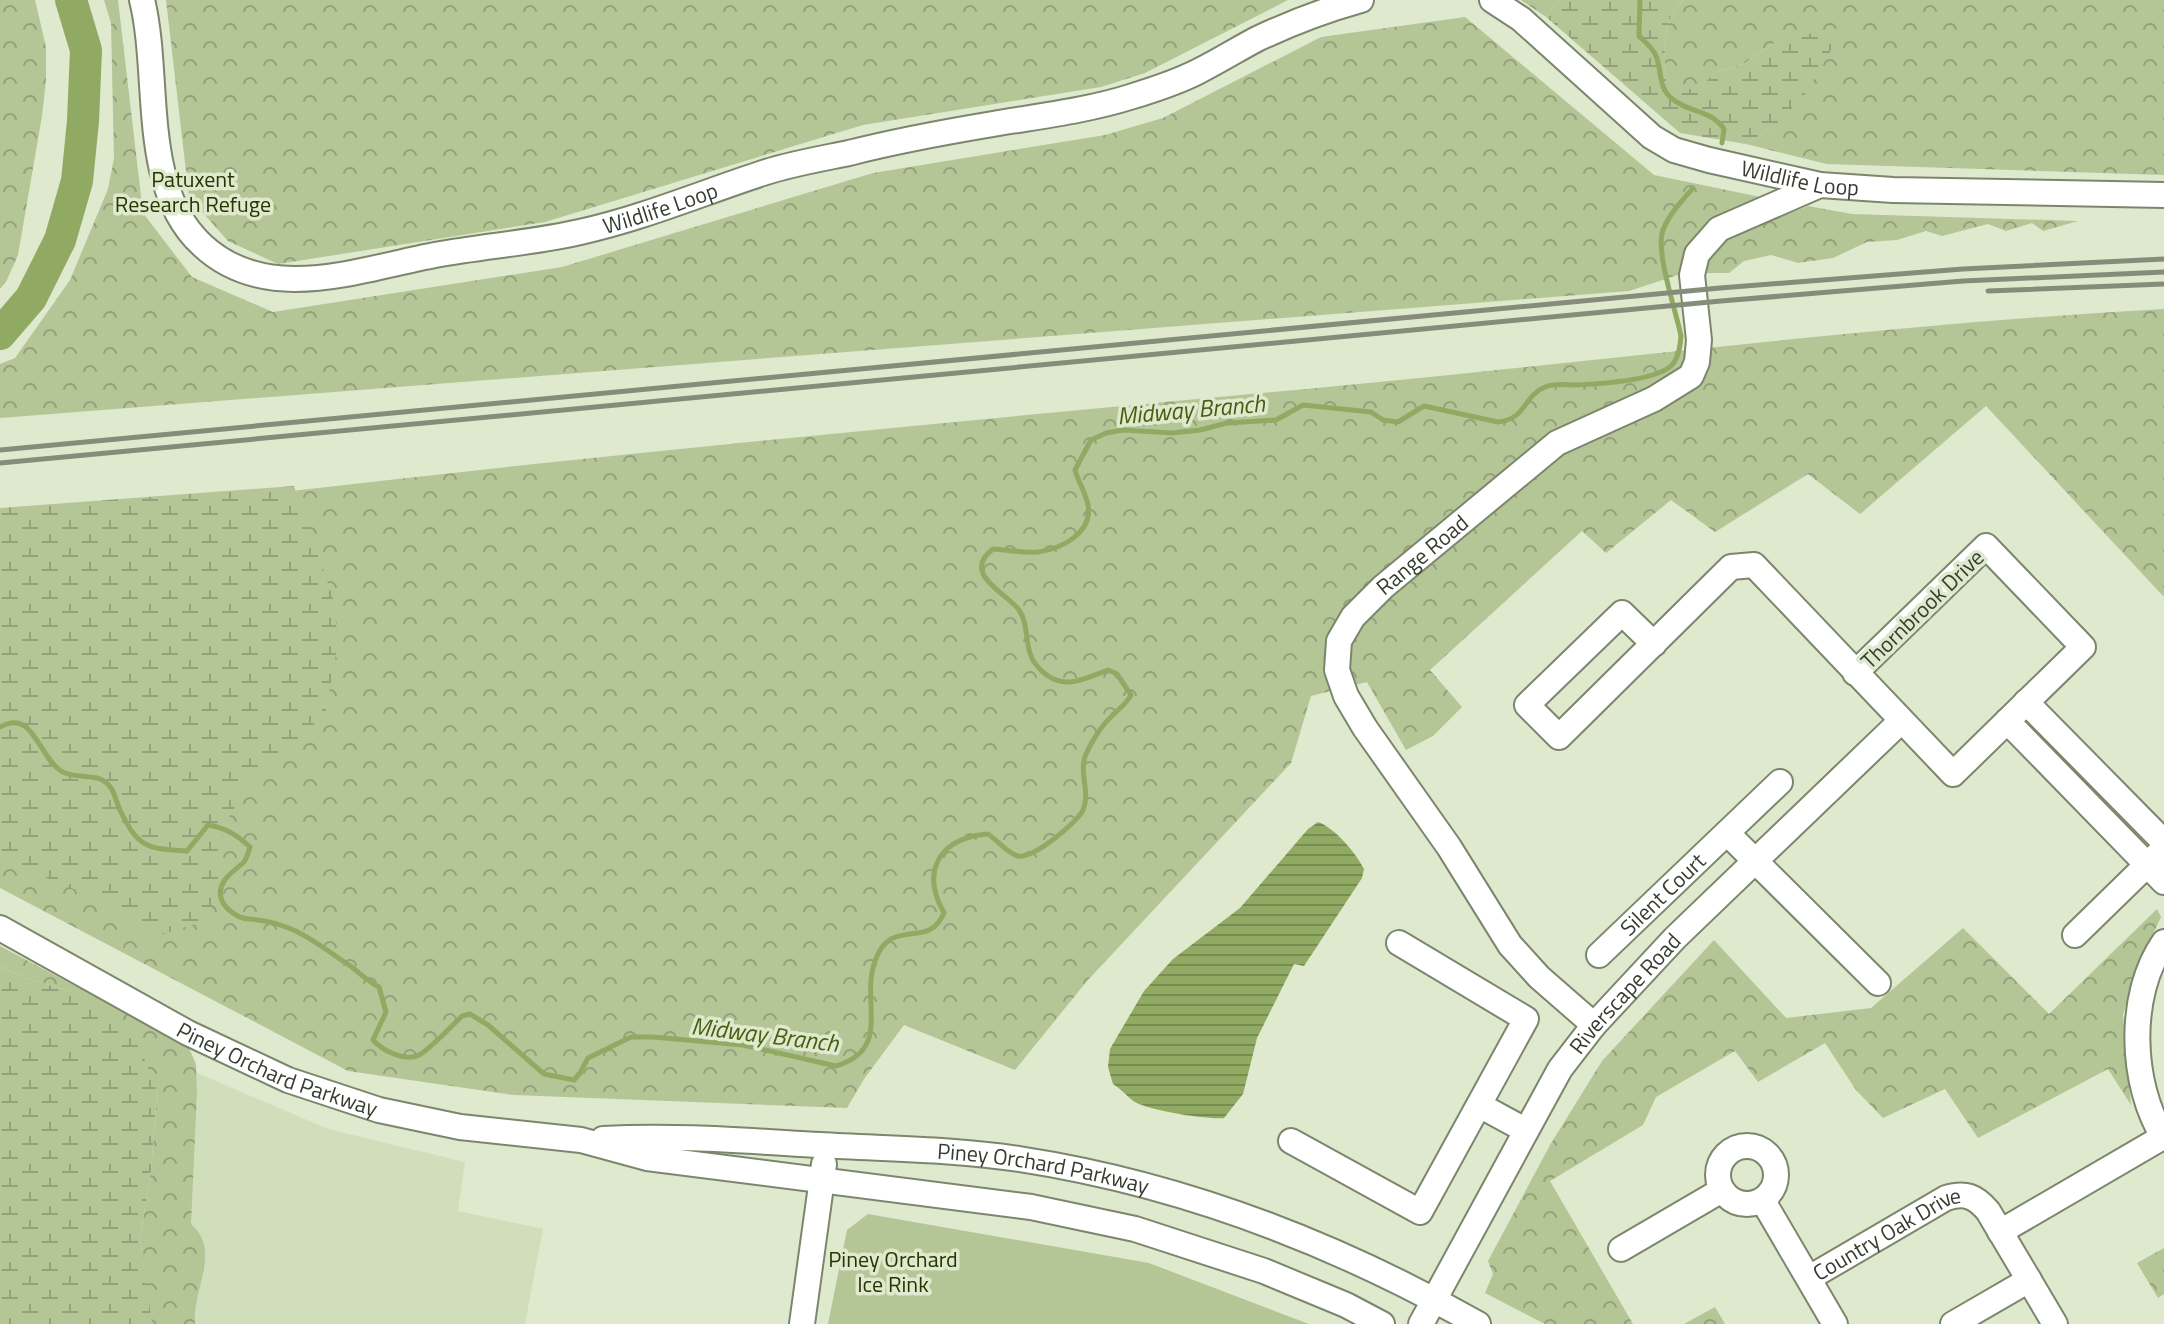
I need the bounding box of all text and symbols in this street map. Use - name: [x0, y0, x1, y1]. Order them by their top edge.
- street label: Wildlife Loop: [1738, 151, 1860, 205]
- park label: Patuxent Research Refuge: [115, 162, 271, 221]
- street label: Wildlife Loop: [599, 173, 722, 243]
- water label: Midway Branch: [1116, 385, 1267, 433]
- street label: Range Road: [1368, 506, 1476, 603]
- street label: Thornbrook Drive: [1853, 541, 1991, 677]
- street label: Silent Court: [1612, 845, 1713, 944]
- street label: Riverscape Road: [1560, 925, 1689, 1061]
- water label: Midway Branch: [689, 1007, 842, 1061]
- street label: Piney Orchard Parkway: [170, 1013, 382, 1126]
- street label: Piney Orchard Parkway: [936, 1134, 1153, 1203]
- street label: Country Oak Drive: [1806, 1178, 1963, 1289]
- park label: Piney Orchard Ice Rink: [828, 1242, 958, 1301]

